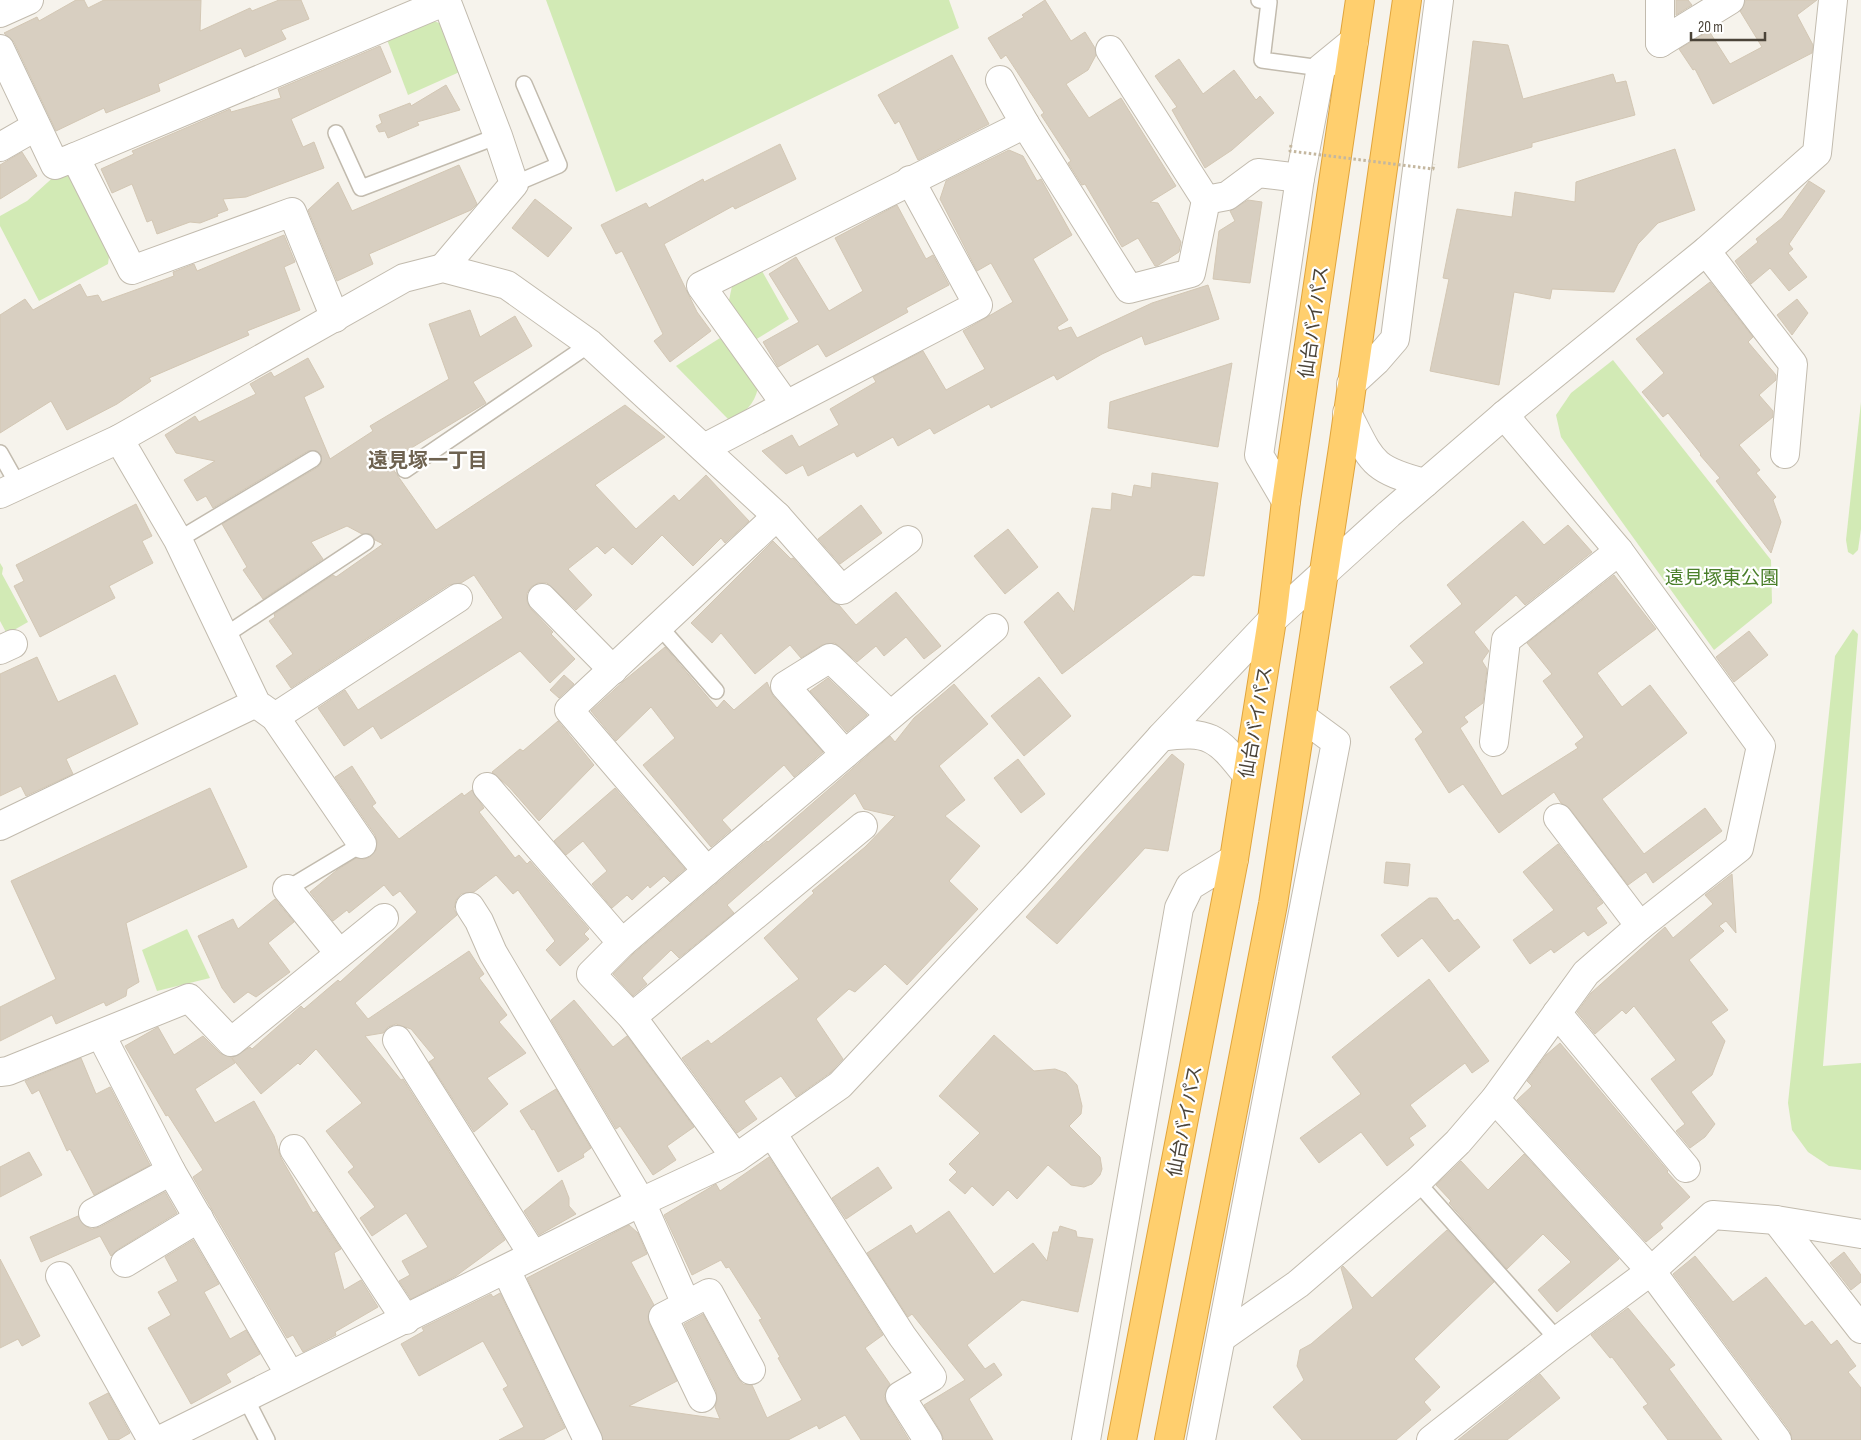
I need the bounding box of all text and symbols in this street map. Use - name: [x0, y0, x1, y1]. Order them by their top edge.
- scale bar: [1691, 10, 1765, 42]
- text: 20 m: [1698, 18, 1723, 37]
- street label: 仙台バイパス: [1295, 264, 1334, 380]
- district label: 遠見塚一丁目: [368, 449, 488, 473]
- park label: 遠見塚東公園: [1665, 567, 1779, 590]
- street label: 仙台バイパス: [1235, 664, 1278, 780]
- street label: 仙台バイパス: [1163, 1063, 1208, 1179]

